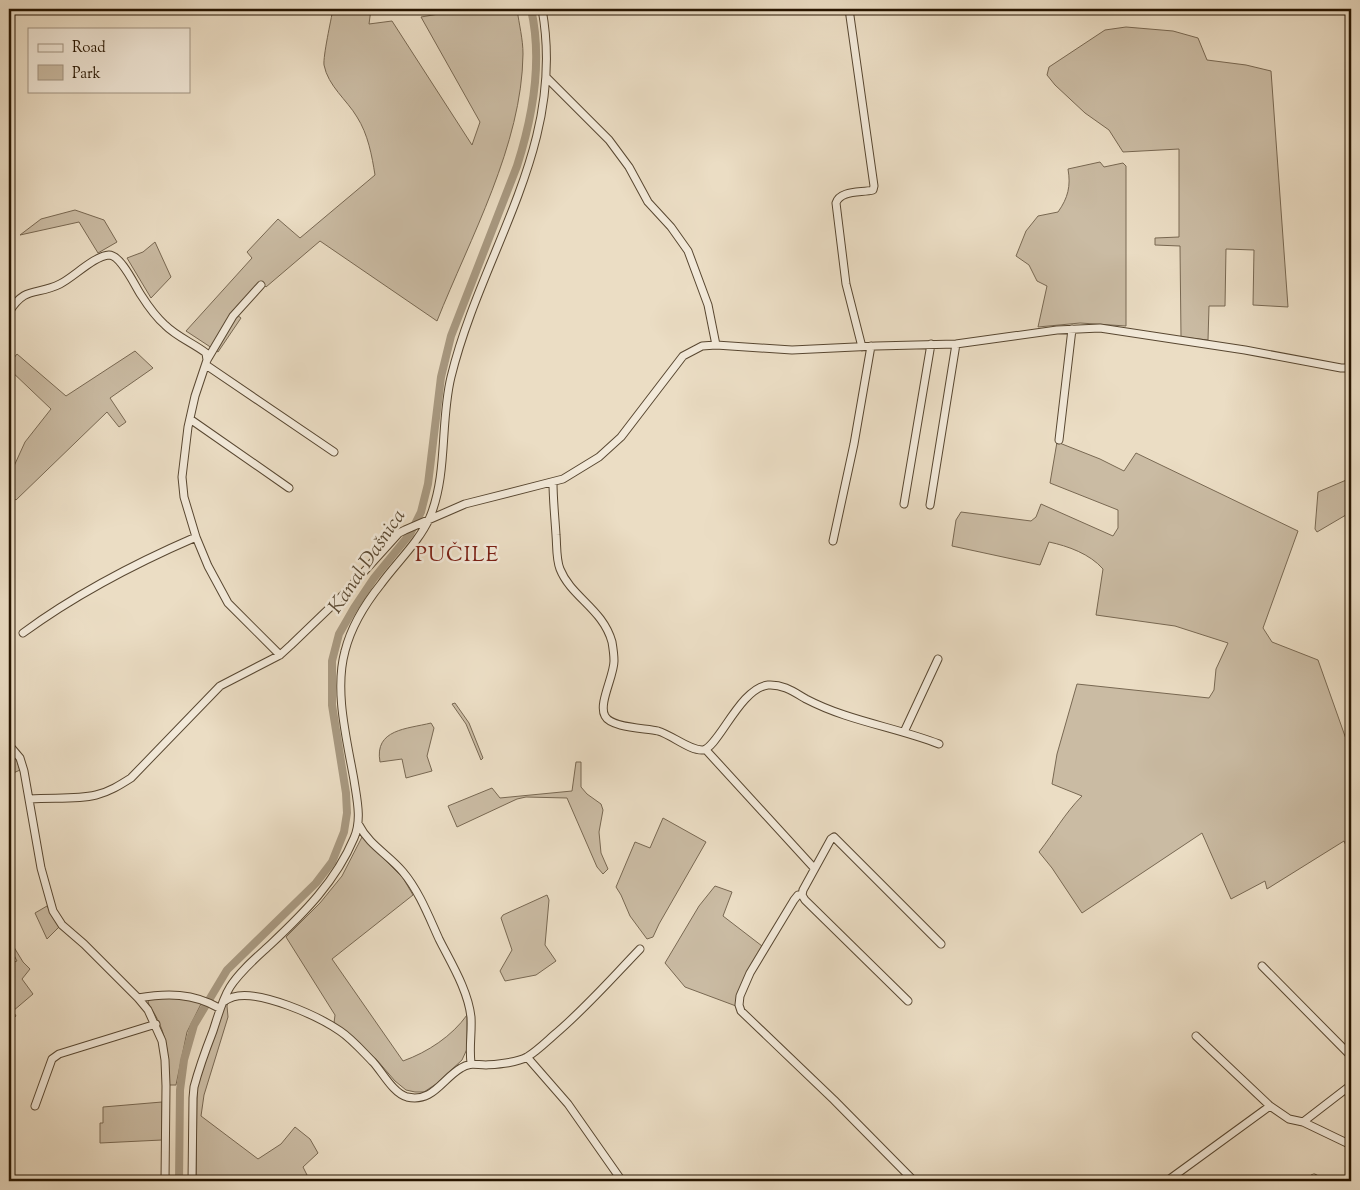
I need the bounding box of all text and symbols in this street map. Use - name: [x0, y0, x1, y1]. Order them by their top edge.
- legend: [28, 28, 190, 92]
- text: Road: [72, 38, 106, 59]
- text: Park: [72, 64, 101, 85]
- water label: Kanal Dašnica: [322, 504, 414, 620]
- district label: PUČILE: [415, 541, 499, 571]

